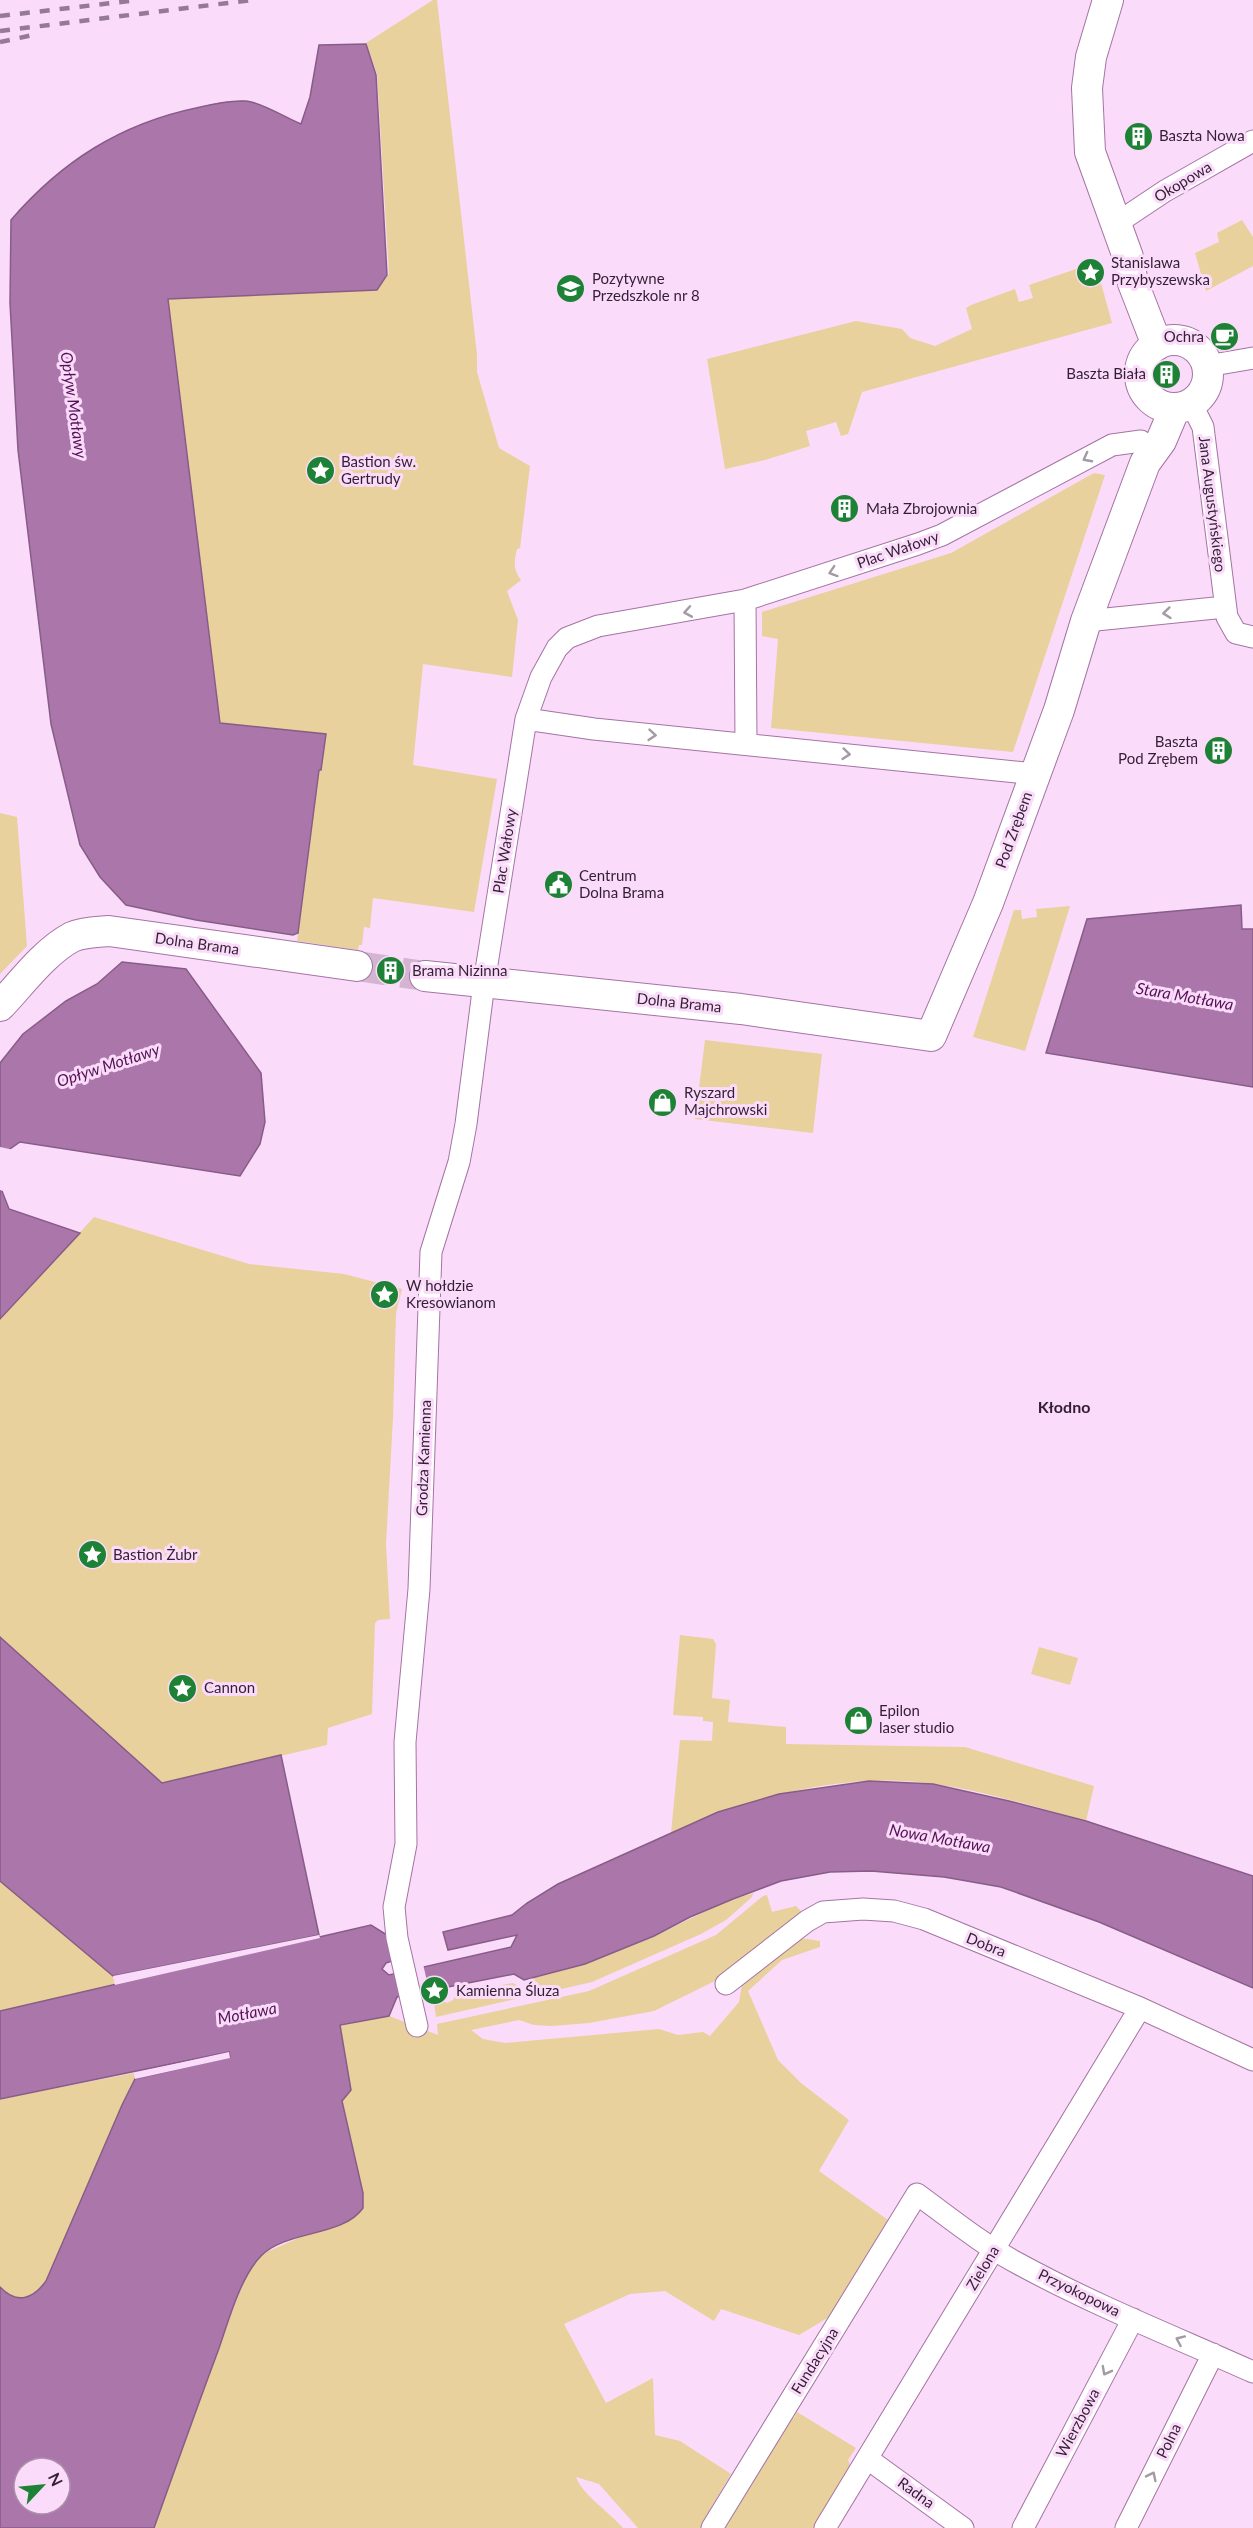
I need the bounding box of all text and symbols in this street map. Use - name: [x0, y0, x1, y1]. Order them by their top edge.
- building icon: Baszta Nowa: [1122, 120, 1154, 152]
- place label: Baszta Nowa: [1159, 126, 1245, 144]
- street label: Okopowa: [1151, 157, 1214, 205]
- place label: Stanislawa Przybyszewska: [1111, 253, 1210, 288]
- place icon: Stanislawa Przybyszewska: [1074, 256, 1106, 288]
- place label: Pozytywne Przedszkole nr 8: [592, 269, 700, 304]
- school or university icon: Pozytywne Przedszkole nr 8: [555, 272, 587, 304]
- cafe icon: Ochra: [1209, 321, 1241, 353]
- place label: Ochra: [1164, 327, 1204, 345]
- water label: Opływ Motławy: [58, 351, 91, 460]
- building icon: Baszta Biała: [1151, 358, 1183, 390]
- place label: Baszta Biała: [1066, 364, 1146, 382]
- street label: Jana Augustyńskiego: [1196, 435, 1230, 573]
- one-way arrow: [1082, 451, 1093, 462]
- place label: Bastion św. Gertrudy: [341, 452, 416, 487]
- place icon: Bastion św. Gertrudy: [304, 455, 336, 487]
- building icon: Mała Zbrojownia: [829, 493, 861, 525]
- place label: Mała Zbrojownia: [866, 499, 977, 517]
- street label: Plac Wałowy: [854, 527, 941, 571]
- one-way arrow: [828, 565, 839, 577]
- one-way arrow: [683, 605, 693, 618]
- one-way arrow: [1163, 606, 1172, 618]
- one-way arrow: [648, 728, 657, 741]
- place label: Baszta Pod Zrębem: [1118, 732, 1198, 767]
- building icon: Baszta Pod Zrębem: [1203, 735, 1235, 767]
- one-way arrow: [842, 748, 851, 760]
- street label: Pod Zrębem: [991, 789, 1035, 870]
- street label: Plac Wałowy: [488, 807, 520, 894]
- place label: Centrum Dolna Brama: [579, 866, 664, 901]
- public building icon: Centrum Dolna Brama: [542, 869, 574, 901]
- street label: Dolna Brama: [154, 928, 241, 958]
- building icon: Brama Nizinna: [375, 955, 407, 987]
- place label: Brama Nizinna: [412, 961, 507, 979]
- water label: Stara Motława: [1135, 978, 1235, 1013]
- street label: Dolna Brama: [636, 989, 722, 1015]
- water label: Opływ Motławy: [54, 1039, 162, 1090]
- place label: Ryszard Majchrowski: [684, 1083, 767, 1118]
- shop icon: Ryszard Majchrowski: [647, 1086, 679, 1118]
- place label: W hołdzie Kresowianom: [406, 1276, 496, 1311]
- place icon: W hołdzie Kresowianom: [369, 1279, 401, 1311]
- district label: Kłodno: [1038, 1397, 1090, 1416]
- street label: Grodza Kamienna: [412, 1399, 434, 1516]
- place icon: Bastion Żubr: [76, 1539, 108, 1571]
- place label: Bastion Żubr: [113, 1545, 198, 1563]
- place icon: Cannon: [167, 1672, 199, 1704]
- place label: Cannon: [204, 1678, 255, 1696]
- place label: Epilon laser studio: [879, 1701, 954, 1736]
- shop icon: Epilon laser studio: [842, 1704, 874, 1736]
- water label: Nowa Motława: [888, 1819, 992, 1856]
- street label: Dobra: [964, 1928, 1009, 1960]
- place icon: Kamienna Śluza: [419, 1975, 451, 2007]
- place label: Kamienna Śluza: [456, 1981, 559, 1999]
- water label: Motława: [216, 1997, 278, 2028]
- street label: Zielona: [962, 2242, 1002, 2293]
- street label: Przyokopowa: [1036, 2265, 1123, 2320]
- street label: Fundacyjna: [787, 2324, 842, 2397]
- one-way arrow: [1176, 2335, 1187, 2347]
- one-way arrow: [1102, 2364, 1113, 2375]
- street label: Wierzbowa: [1052, 2385, 1103, 2460]
- street label: Polna: [1152, 2420, 1184, 2461]
- north arrow: [12, 2456, 72, 2516]
- text: N: [45, 2470, 67, 2489]
- one-way arrow: [1145, 2471, 1156, 2482]
- street label: Radna: [895, 2473, 938, 2512]

